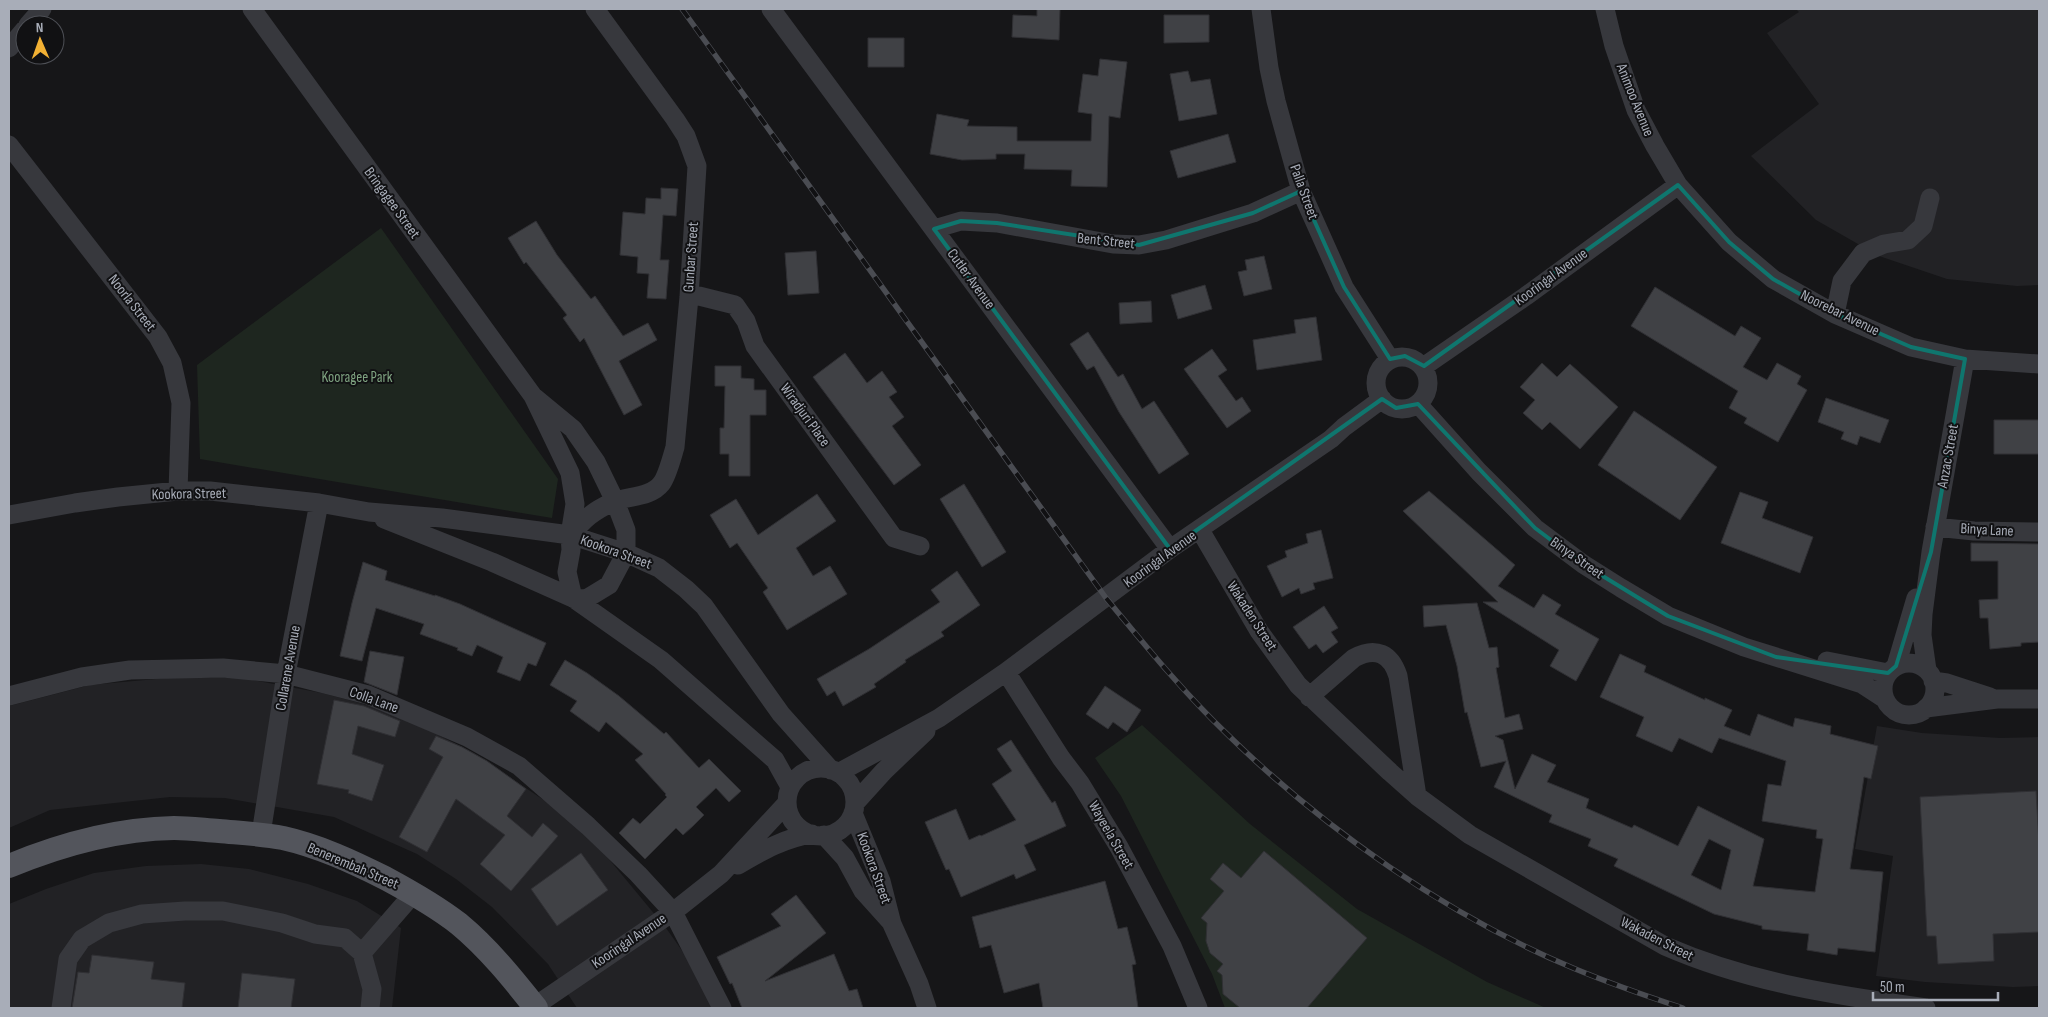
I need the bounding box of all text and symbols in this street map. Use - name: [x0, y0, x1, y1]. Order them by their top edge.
- north arrow: [15, 15, 65, 65]
- text: N: [36, 19, 44, 36]
- street label: Animoo Avenue: [1611, 60, 1658, 139]
- street label: Palla Street: [1285, 162, 1323, 223]
- street label: Bringagee Street: [360, 164, 425, 243]
- street label: Gunbar Street: [679, 221, 703, 293]
- street label: Bent Street: [1076, 229, 1136, 254]
- street label: Kooringal Avenue: [1511, 244, 1591, 310]
- street label: Cutler Avenue: [943, 245, 999, 313]
- street label: Noorla Street: [104, 271, 160, 336]
- street label: Noorebar Avenue: [1797, 286, 1883, 340]
- park label: Kooragee Park: [321, 368, 393, 387]
- street label: Wiradjuri Place: [776, 380, 834, 450]
- street label: Anzac Street: [1933, 422, 1963, 490]
- street label: Kookora Street: [152, 484, 227, 504]
- street label: Binya Lane: [1960, 519, 2014, 541]
- street label: Kooringal Avenue: [1120, 526, 1200, 592]
- street label: Kookora Street: [578, 530, 655, 574]
- street label: Binya Street: [1546, 533, 1608, 584]
- street label: Wakaden Street: [1222, 578, 1282, 655]
- street label: Collarene Avenue: [271, 624, 305, 712]
- street label: Colla Lane: [347, 682, 401, 718]
- street label: Wayeela Street: [1084, 798, 1138, 873]
- street label: Kookora Street: [852, 830, 896, 907]
- street label: Benerembah Street: [304, 838, 402, 894]
- street label: Kooringal Avenue: [588, 909, 670, 973]
- street label: Wakaden Street: [1617, 913, 1697, 966]
- scale bar: [1873, 970, 1998, 1002]
- text: 50 m: [1880, 978, 1905, 997]

